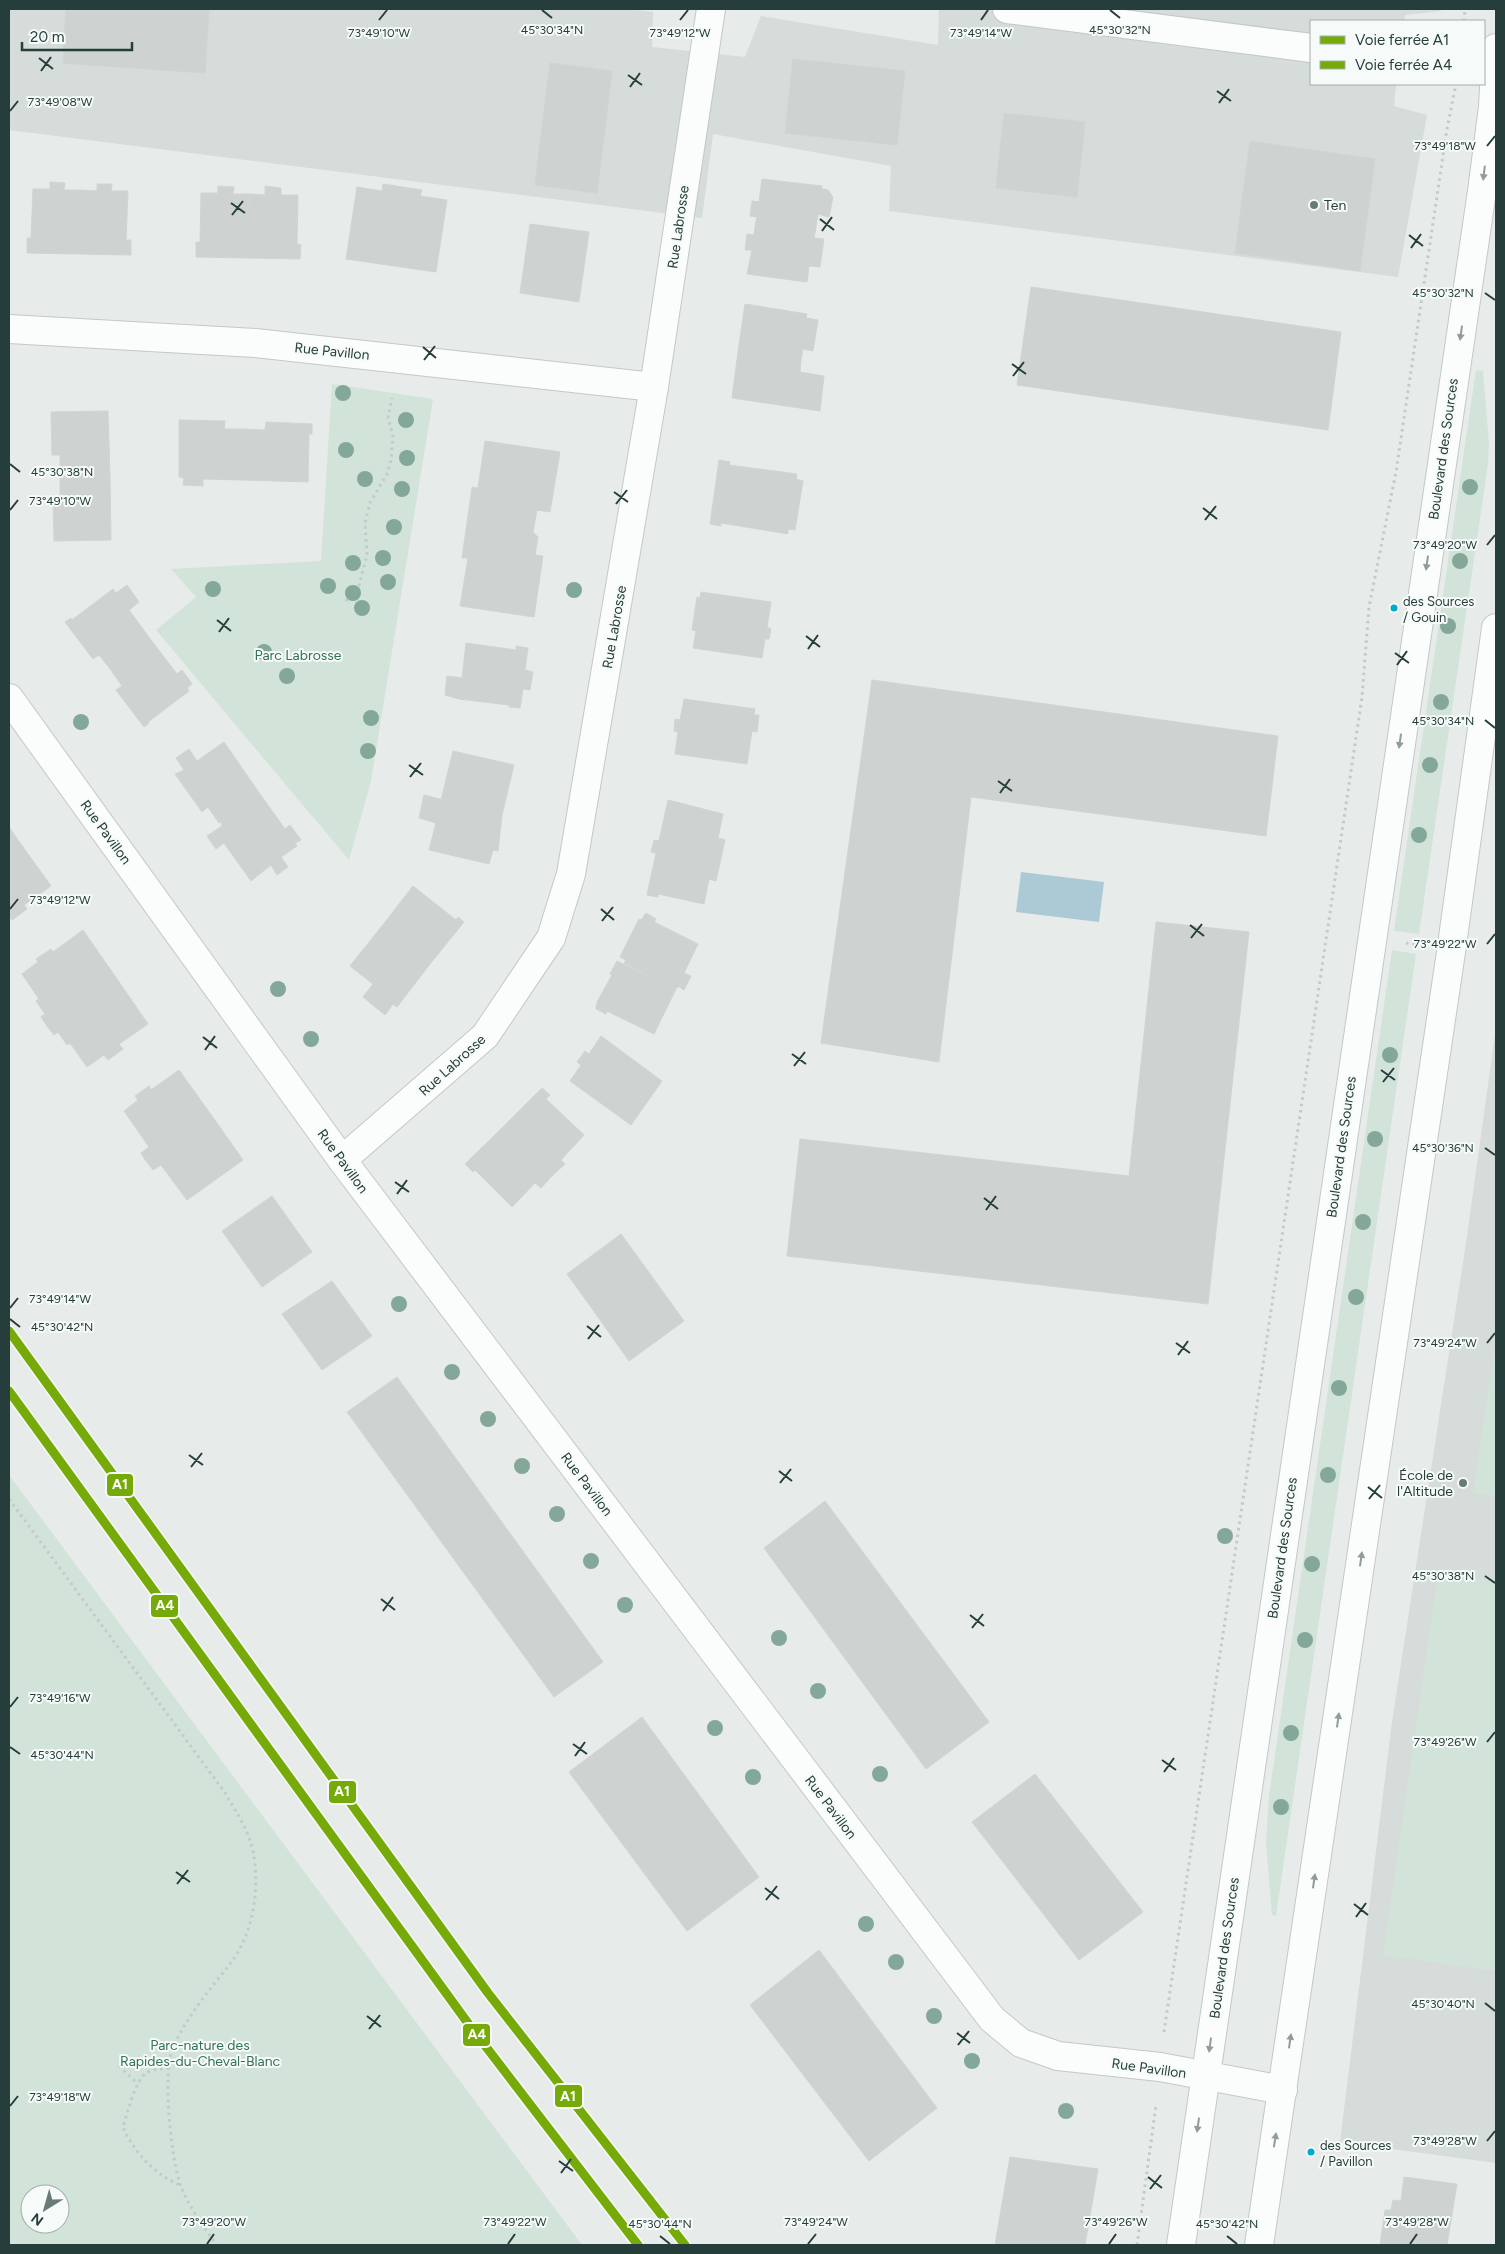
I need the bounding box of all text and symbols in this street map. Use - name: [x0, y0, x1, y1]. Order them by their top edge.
- scale bar: [22, 20, 132, 52]
- legend: [1310, 20, 1485, 85]
- text: 45°30'34"N: [521, 23, 583, 37]
- text: 45°30'32"N: [1089, 23, 1151, 37]
- text: 73°49'10"W: [348, 26, 411, 40]
- text: 73°49'12"W: [649, 26, 711, 40]
- text: 73°49'14"W: [950, 26, 1012, 40]
- text: 20 m: [30, 28, 64, 46]
- text: Voie ferrée A1: [1355, 31, 1449, 49]
- text: Voie ferrée A4: [1355, 56, 1452, 74]
- text: 73°49'08"W: [28, 95, 93, 109]
- text: 73°49'18"W: [1414, 139, 1476, 153]
- one-way arrow: [1480, 165, 1488, 181]
- street label: Rue Labrosse: [664, 184, 693, 270]
- place label: Ten: [1324, 197, 1347, 214]
- marker: Ten: [1308, 199, 1320, 211]
- text: 45°30'32"N: [1412, 286, 1474, 300]
- one-way arrow: [1456, 326, 1464, 342]
- street label: Rue Pavillon: [294, 339, 370, 364]
- street label: Boulevard des Sources: [1425, 377, 1462, 521]
- text: 45°30'38"N: [31, 465, 93, 479]
- text: 73°49'10"W: [29, 494, 92, 508]
- text: 73°49'20"W: [1413, 538, 1477, 552]
- one-way arrow: [1422, 556, 1430, 572]
- street label: Rue Labrosse: [599, 584, 630, 670]
- place label: des Sources / Gouin: [1403, 594, 1474, 625]
- marker: des Sources / Gouin: [1389, 603, 1399, 613]
- park label: Parc Labrosse: [254, 647, 342, 664]
- text: 45°30'34"N: [1412, 714, 1474, 728]
- one-way arrow: [1396, 734, 1404, 750]
- street label: Rue Pavillon: [77, 797, 135, 868]
- text: 73°49'12"W: [29, 893, 91, 907]
- text: 73°49'22"W: [1414, 937, 1477, 951]
- street label: Rue Labrosse: [415, 1031, 489, 1100]
- street label: Boulevard des Sources: [1323, 1075, 1360, 1219]
- street label: Rue Pavillon: [314, 1126, 372, 1197]
- text: 45°30'36"N: [1412, 1141, 1474, 1155]
- text: 73°49'14"W: [29, 1292, 91, 1306]
- text: 45°30'42"N: [31, 1320, 93, 1334]
- text: 73°49'24"W: [1413, 1336, 1477, 1350]
- street label: Rue Pavillon: [557, 1449, 616, 1520]
- place label: École de l'Altitude: [1397, 1467, 1453, 1500]
- line badge: A1: [106, 1473, 134, 1497]
- text: A1: [112, 1476, 128, 1493]
- street label: Boulevard des Sources: [1264, 1476, 1301, 1620]
- marker: École de l'Altitude: [1457, 1477, 1469, 1489]
- one-way arrow: [1358, 1551, 1366, 1567]
- text: 45°30'38"N: [1412, 1569, 1474, 1583]
- line badge: A4: [150, 1594, 179, 1618]
- text: A4: [156, 1597, 175, 1614]
- text: 73°49'16"W: [29, 1691, 91, 1705]
- one-way arrow: [1334, 1712, 1342, 1728]
- text: 73°49'26"W: [1414, 1735, 1477, 1749]
- text: 45°30'44"N: [30, 1748, 94, 1762]
- street label: Rue Pavillon: [801, 1772, 860, 1843]
- line badge: A1: [328, 1780, 357, 1804]
- text: A1: [334, 1783, 350, 1800]
- one-way arrow: [1310, 1872, 1318, 1888]
- street label: Boulevard des Sources: [1206, 1876, 1243, 2020]
- text: 45°30'40"N: [1411, 1997, 1475, 2011]
- line badge: A4: [462, 2023, 491, 2047]
- text: A4: [468, 2026, 487, 2043]
- one-way arrow: [1287, 2033, 1295, 2049]
- park label: Parc-nature des Rapides-du-Cheval-Blanc: [120, 2037, 281, 2070]
- one-way arrow: [1206, 2037, 1214, 2053]
- street label: Rue Pavillon: [1110, 2055, 1188, 2082]
- line badge: A1: [554, 2084, 583, 2108]
- text: A1: [560, 2088, 576, 2105]
- text: 73°49'18"W: [29, 2090, 91, 2104]
- one-way arrow: [1194, 2117, 1202, 2133]
- one-way arrow: [1272, 2131, 1280, 2147]
- text: 73°49'28"W: [1413, 2134, 1477, 2148]
- place label: des Sources / Pavillon: [1320, 2138, 1391, 2169]
- marker: des Sources / Pavillon: [1306, 2147, 1316, 2157]
- north arrow: [20, 2184, 70, 2234]
- text: N: [28, 2209, 47, 2229]
- text: 73°49'20"W: [182, 2215, 246, 2229]
- text: 73°49'22"W: [484, 2215, 547, 2229]
- text: 73°49'24"W: [784, 2215, 848, 2229]
- text: 73°49'26"W: [1085, 2215, 1148, 2229]
- text: 73°49'28"W: [1385, 2215, 1449, 2229]
- text: 45°30'44"N: [628, 2217, 692, 2231]
- text: 45°30'42"N: [1196, 2217, 1258, 2231]

